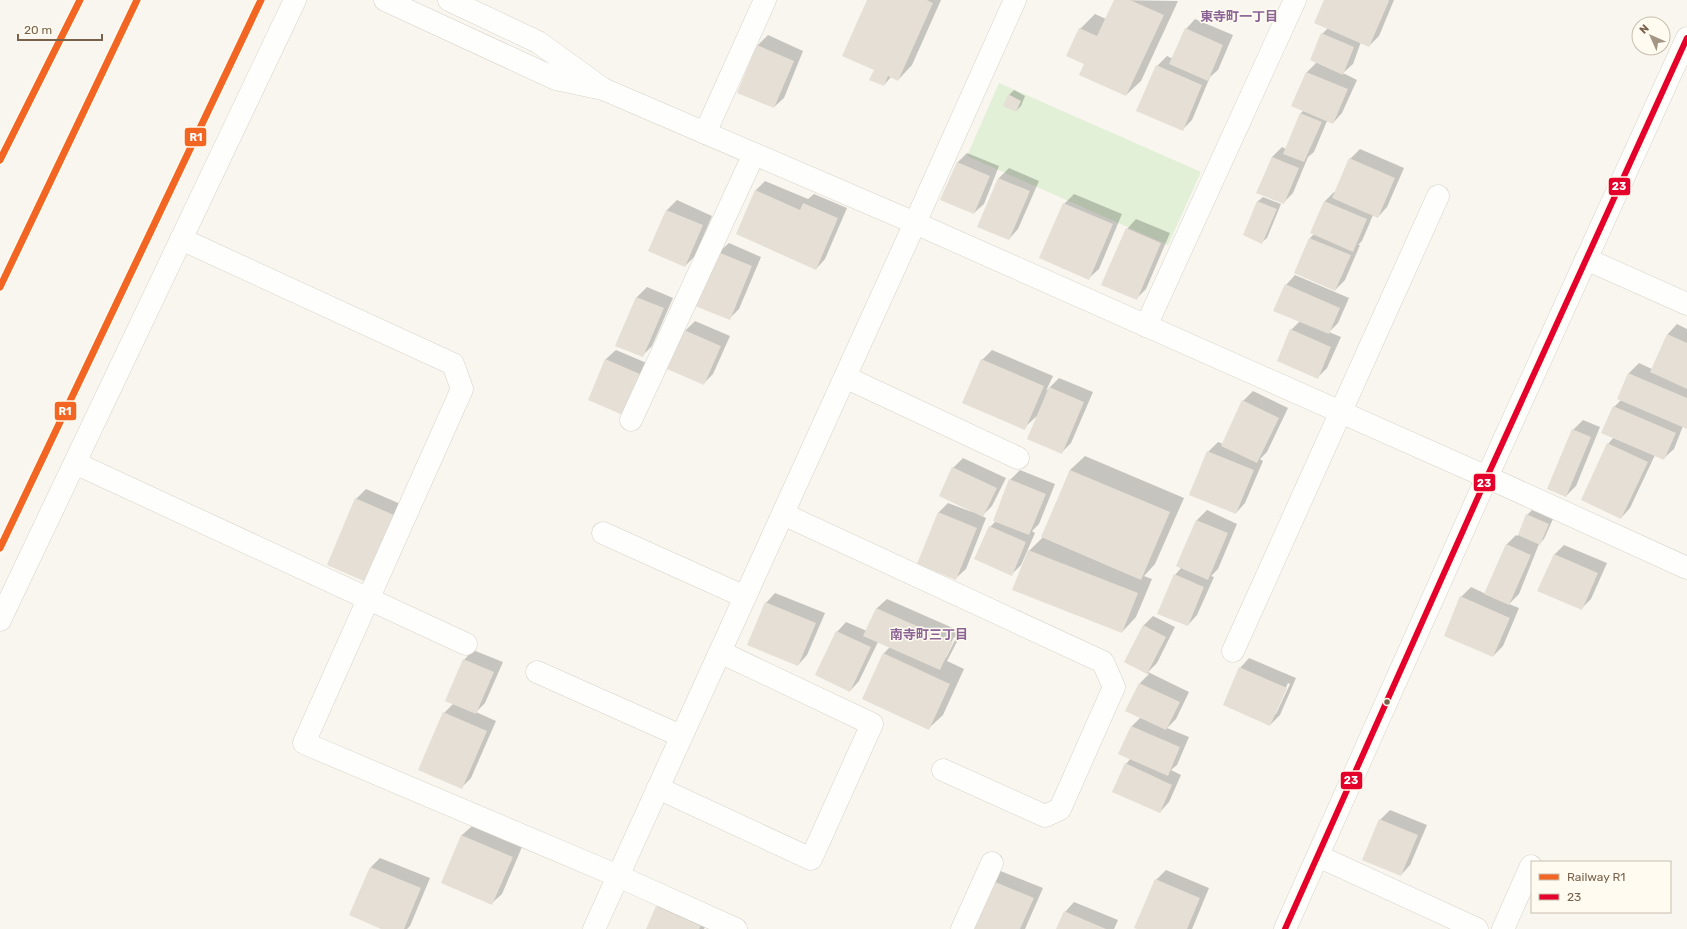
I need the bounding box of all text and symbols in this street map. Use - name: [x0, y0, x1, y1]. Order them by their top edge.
- district label: 東寺町一丁目: [1200, 9, 1278, 24]
- scale bar: [18, 16, 102, 42]
- north arrow: [1631, 16, 1671, 56]
- text: N: [1637, 22, 1652, 37]
- text: 20 m: [24, 23, 52, 37]
- line badge: R1: [184, 127, 207, 147]
- text: R1: [189, 131, 203, 144]
- line badge: 23: [1608, 177, 1631, 196]
- text: 23: [1612, 180, 1626, 193]
- line badge: R1: [54, 401, 77, 421]
- text: R1: [58, 405, 72, 418]
- line badge: 23: [1473, 473, 1496, 492]
- text: 23: [1477, 477, 1491, 490]
- district label: 南寺町三丁目: [890, 627, 968, 642]
- unlabelled marker: [1382, 697, 1392, 707]
- line badge: 23: [1340, 771, 1363, 790]
- text: 23: [1344, 774, 1358, 787]
- legend: [1531, 861, 1671, 913]
- text: Railway R1: [1567, 870, 1625, 884]
- text: 23: [1567, 890, 1581, 904]

